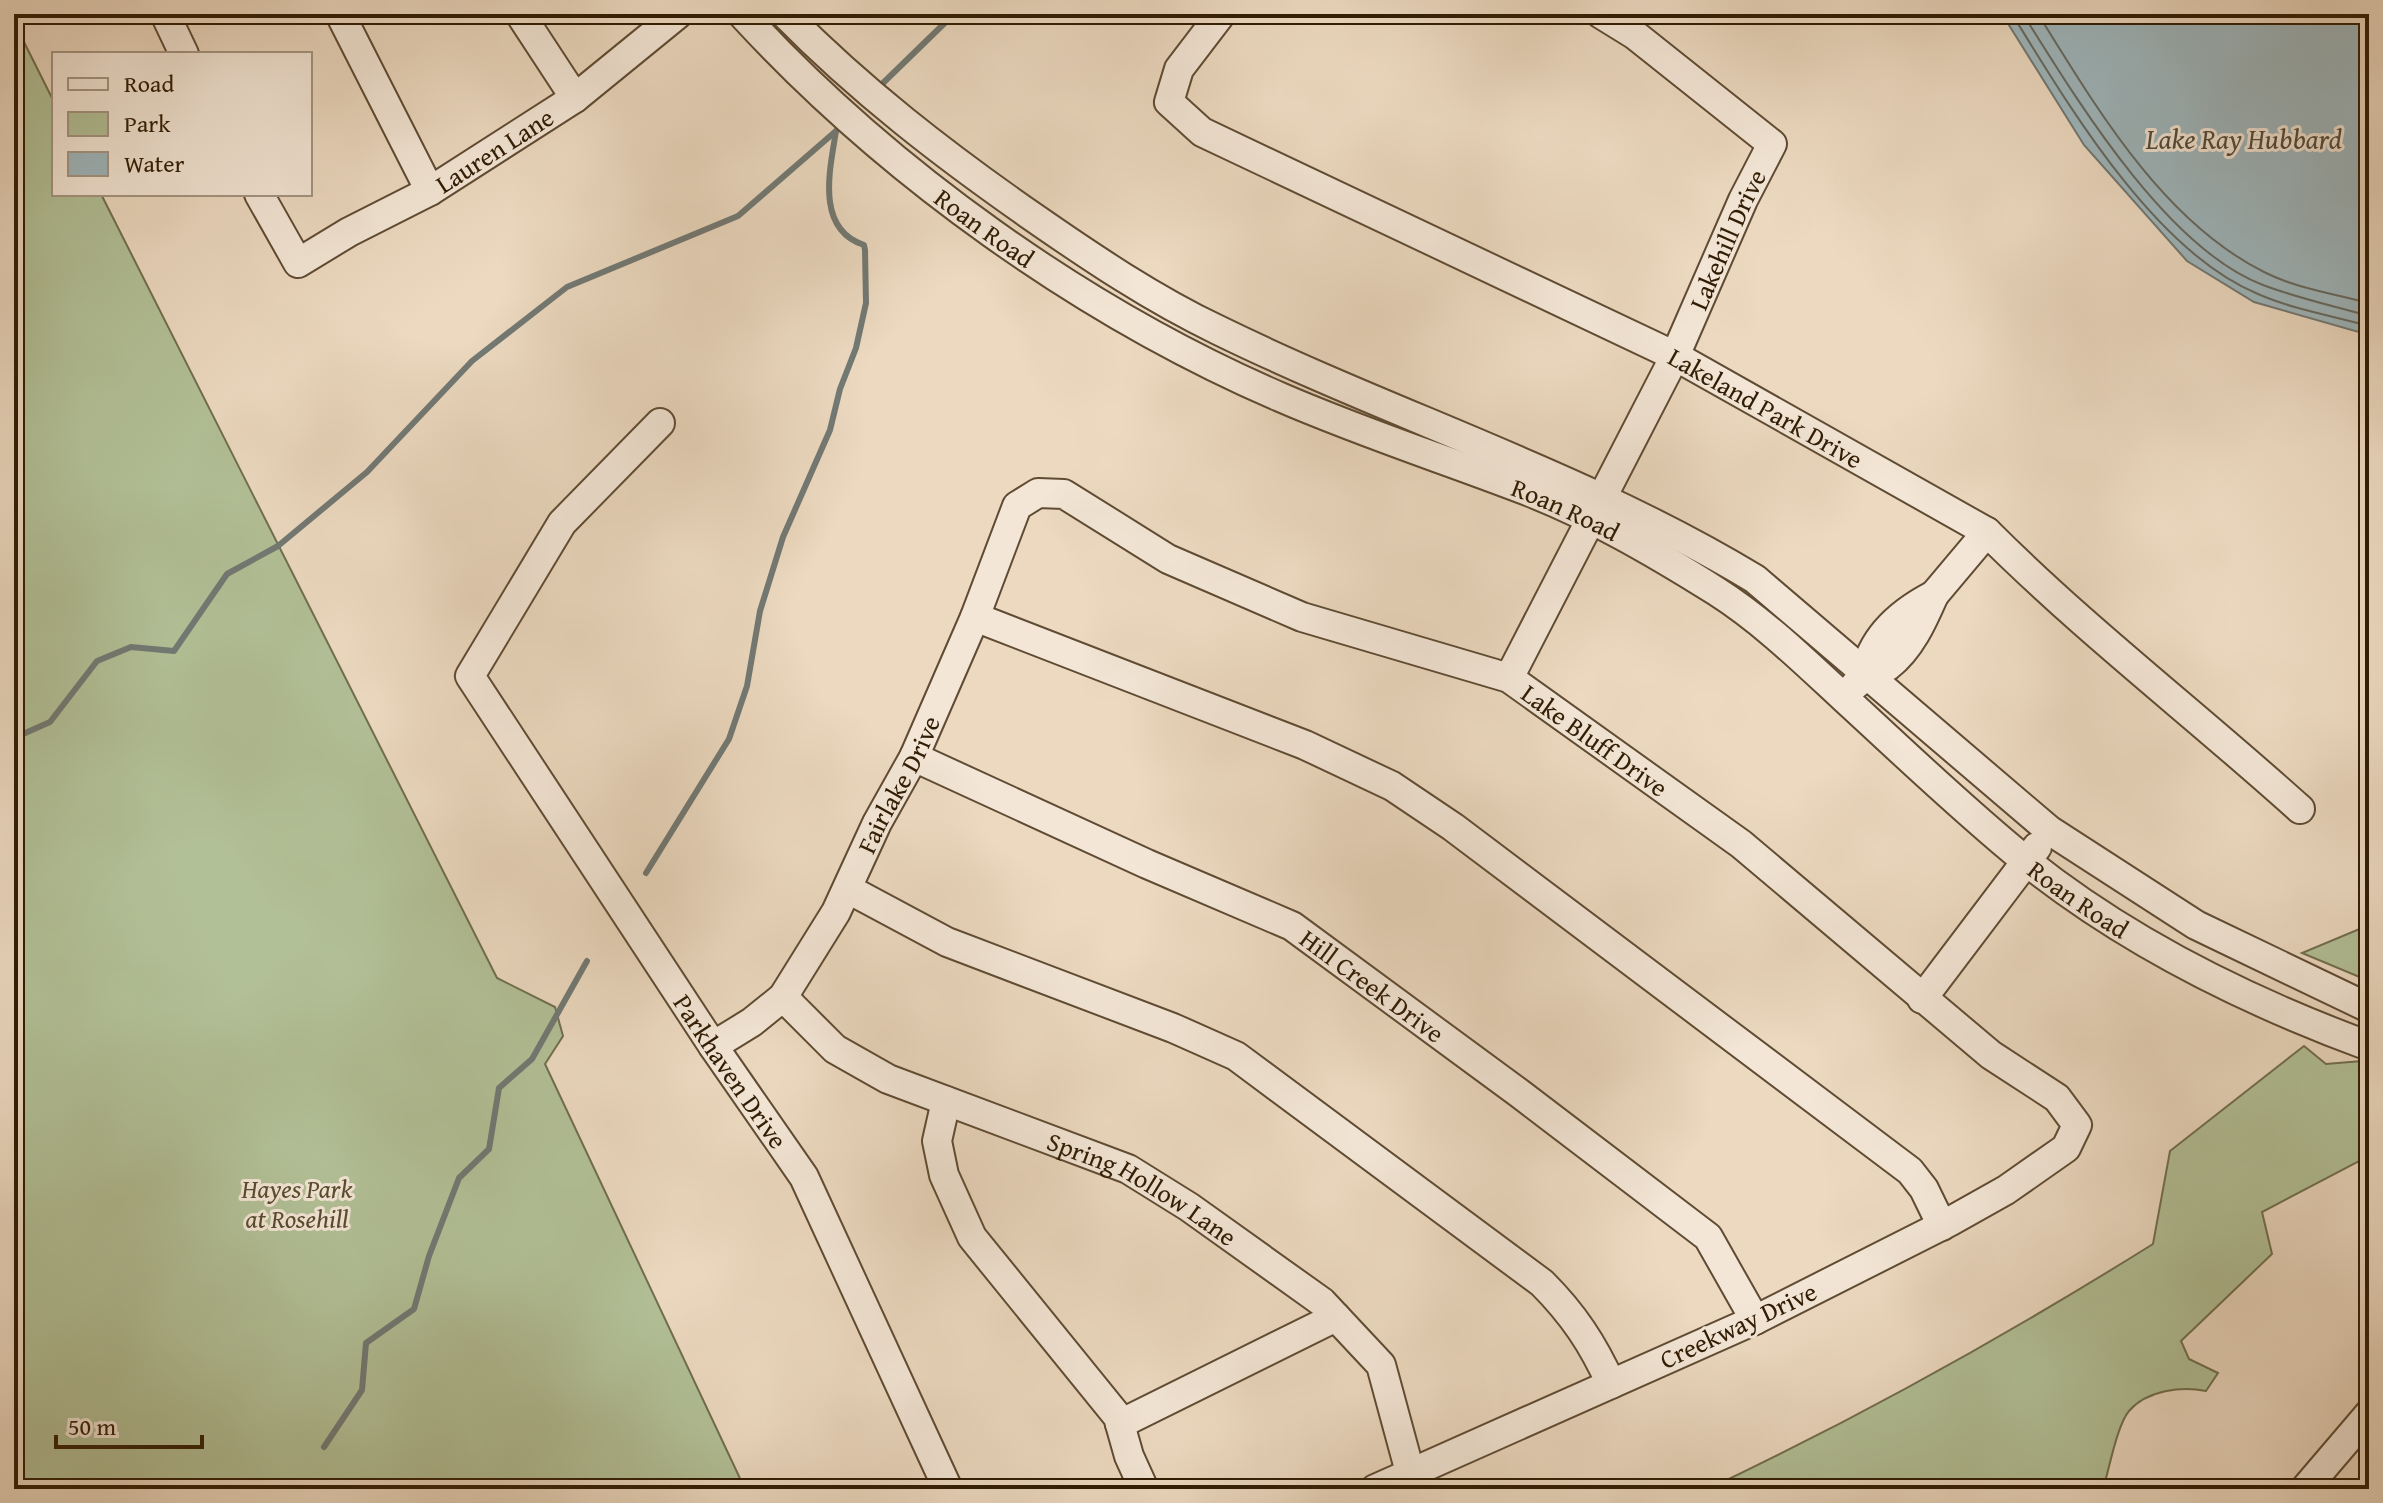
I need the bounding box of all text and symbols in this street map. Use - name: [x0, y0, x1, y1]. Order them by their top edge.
- legend: [52, 52, 312, 196]
- text: Road: [124, 66, 174, 101]
- street label: Lauren Lane: [427, 97, 561, 202]
- text: Park: [124, 106, 171, 141]
- water label: Lake Ray Hubbard: [2145, 118, 2342, 159]
- text: Water: [124, 146, 185, 181]
- street label: Lakehill Drive: [1678, 162, 1775, 316]
- street label: Roan Road: [927, 178, 1043, 277]
- street label: Lakeland Park Drive: [1661, 337, 1870, 478]
- street label: Roan Road: [1506, 467, 1627, 551]
- street label: Lake Bluff Drive: [1514, 674, 1677, 806]
- street label: Fairlake Drive: [846, 709, 949, 859]
- street label: Roan Road: [2020, 850, 2137, 948]
- street label: Hill Creek Drive: [1292, 919, 1453, 1052]
- street label: Parkhaven Drive: [664, 986, 798, 1156]
- street label: Spring Hollow Lane: [1042, 1121, 1245, 1255]
- park label: Hayes Park at Rosehill: [241, 1169, 353, 1238]
- street label: Creekway Drive: [1653, 1272, 1823, 1378]
- scale bar: [56, 1399, 202, 1449]
- text: 50 m: [68, 1409, 116, 1444]

